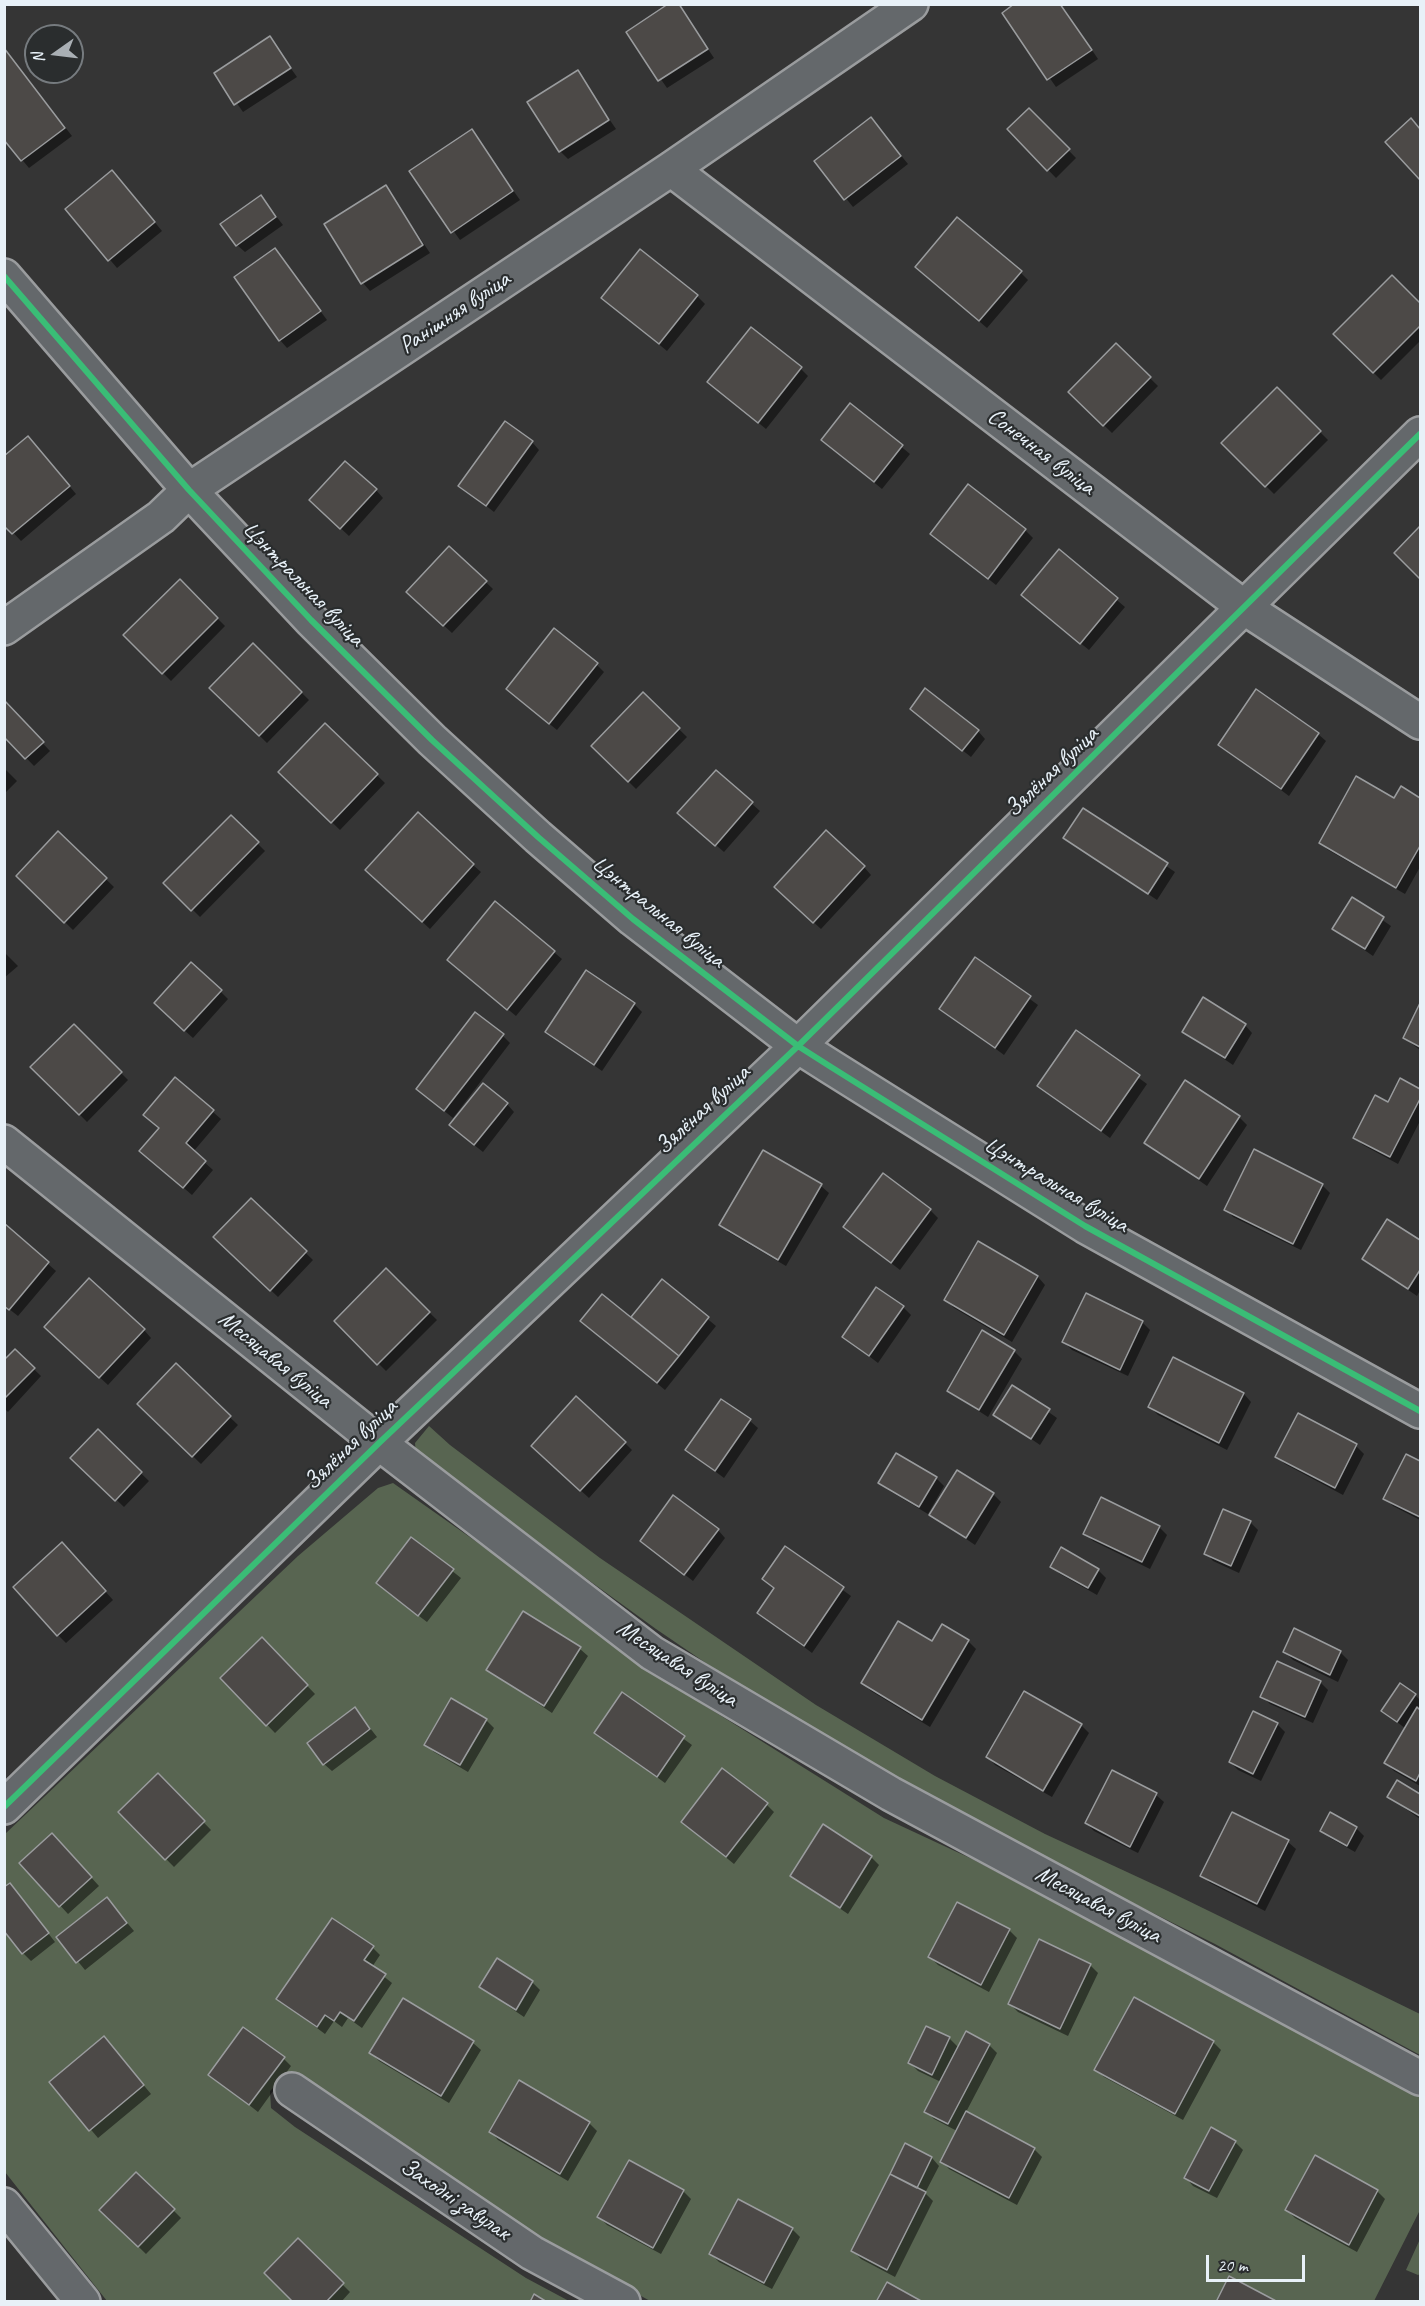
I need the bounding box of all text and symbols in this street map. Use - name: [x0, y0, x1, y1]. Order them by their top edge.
- north arrow: [24, 24, 84, 84]
- text: N: [28, 51, 49, 65]
- street label: Ранішняя вуліца: [394, 265, 516, 361]
- street label: Сонечная вуліца: [981, 402, 1101, 502]
- street label: Цэнтральная вуліца: [236, 515, 370, 653]
- street label: Зялёная вуліца: [999, 720, 1105, 824]
- street label: Цэнтральная вуліца: [585, 849, 731, 975]
- street label: Зялёная вуліца: [650, 1059, 756, 1161]
- street label: Цэнтральная вуліца: [978, 1131, 1134, 1239]
- street label: Месяцавая вуліца: [212, 1305, 338, 1415]
- street label: Зялёная вуліца: [298, 1393, 404, 1497]
- street label: Месяцавая вуліца: [611, 1614, 743, 1714]
- street label: Месяцавая вуліца: [1030, 1860, 1166, 1950]
- street label: Заходні завулак: [394, 2153, 516, 2247]
- scale bar: [1209, 2243, 1308, 2281]
- text: 20 m: [1217, 2254, 1248, 2276]

